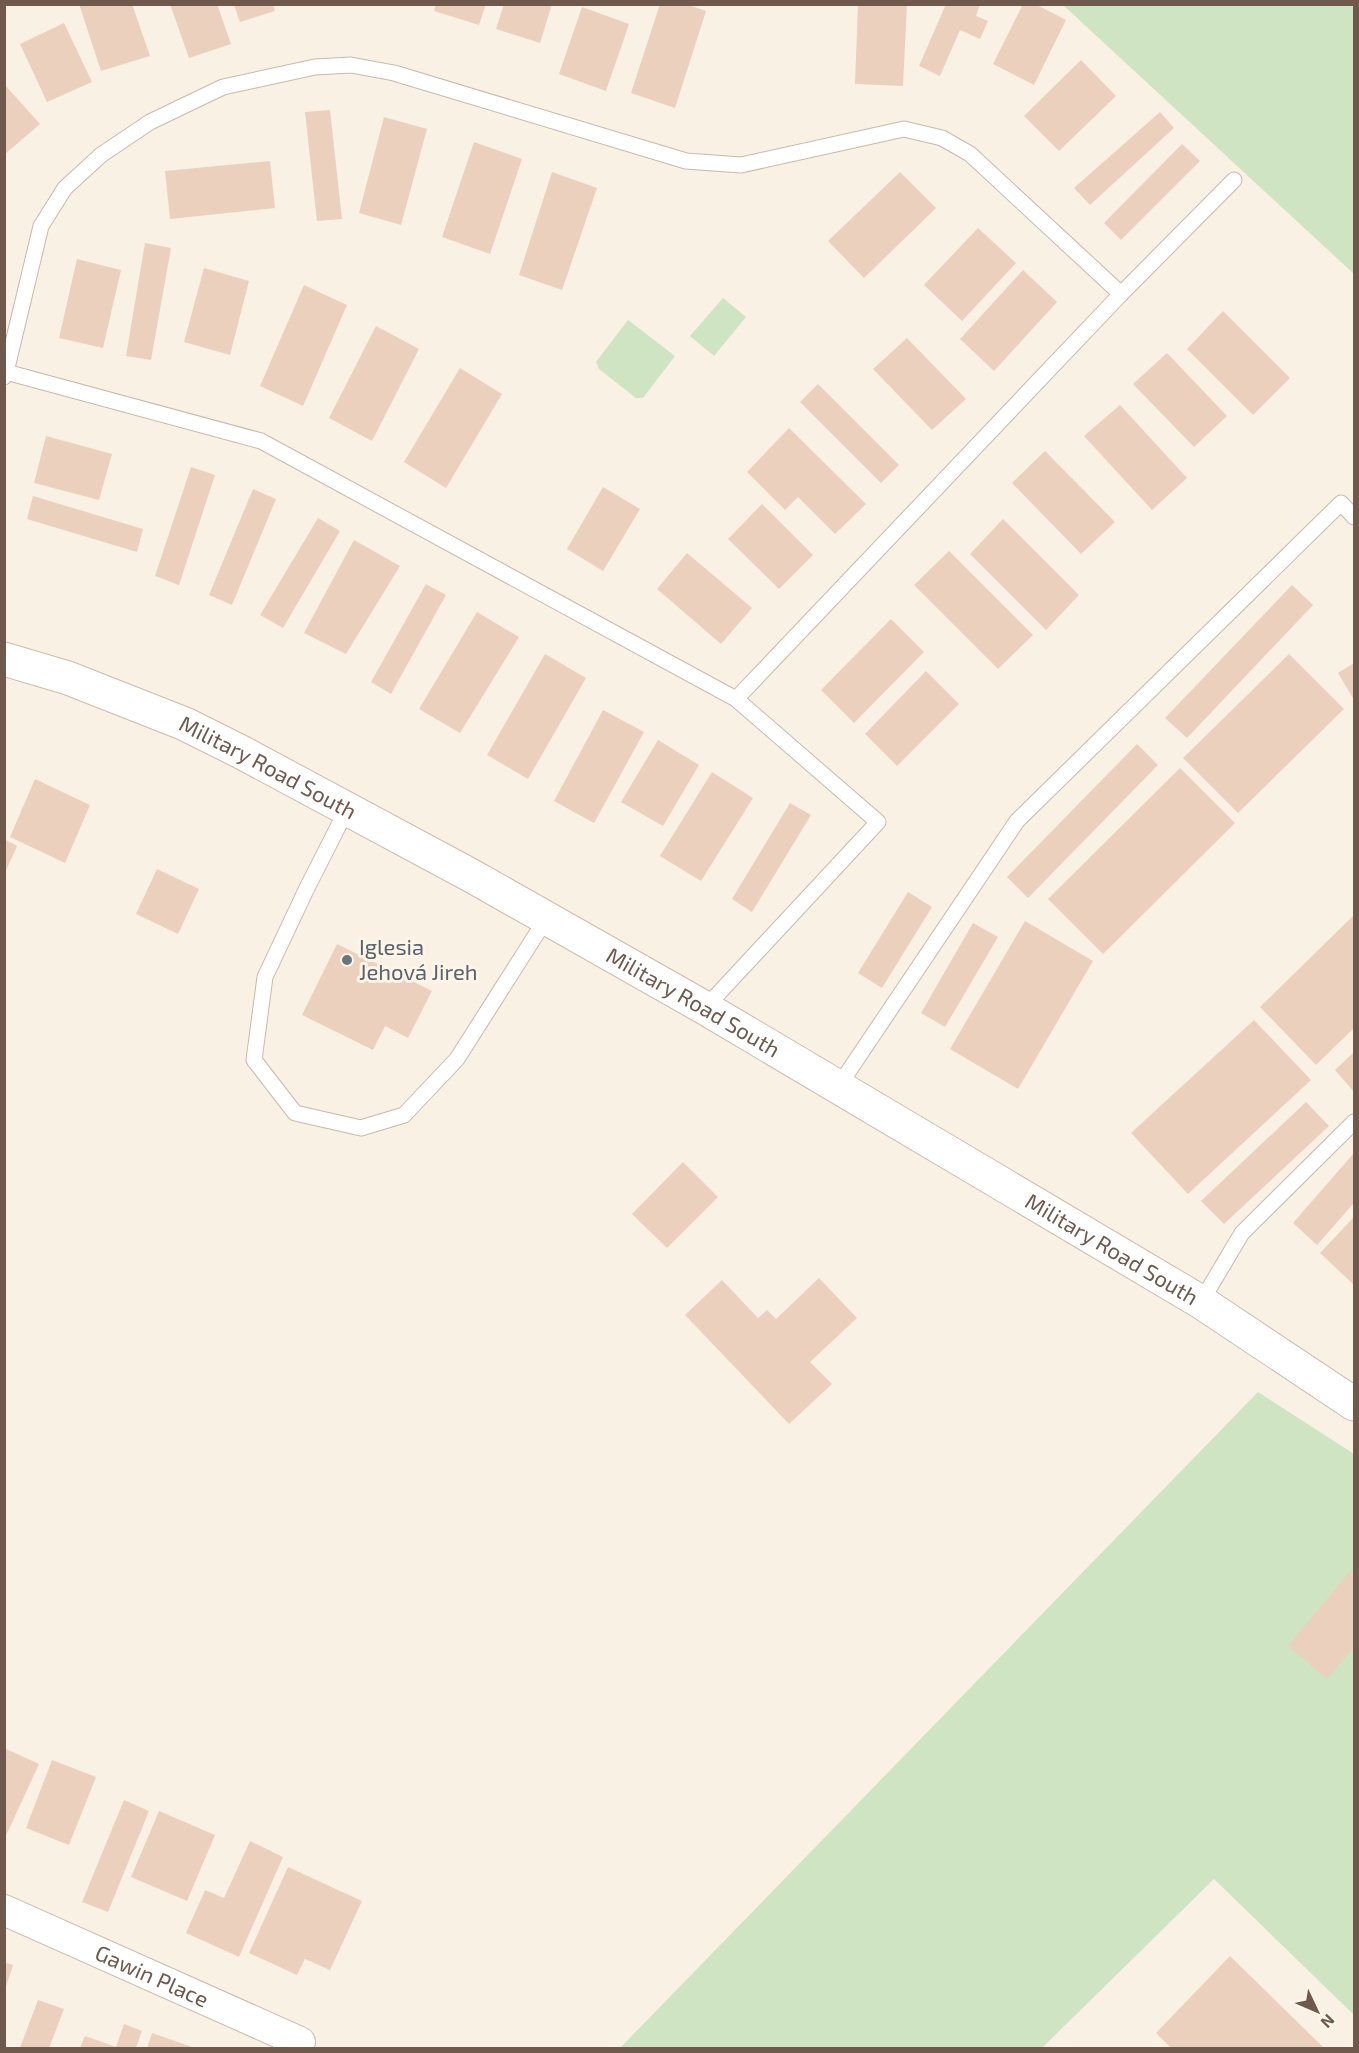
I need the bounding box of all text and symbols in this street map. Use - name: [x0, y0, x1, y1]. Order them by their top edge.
- street label: Military Road South: [175, 709, 361, 824]
- place label: Iglesia Jehová Jireh: [359, 933, 478, 984]
- street label: Military Road South: [602, 941, 785, 1062]
- marker: Iglesia Jehová Jireh: [340, 953, 354, 967]
- street label: Military Road South: [1021, 1187, 1203, 1310]
- street label: Gawin Place: [92, 1939, 213, 2012]
- north arrow: [1287, 1981, 1347, 2041]
- text: N: [1317, 2011, 1339, 2033]

